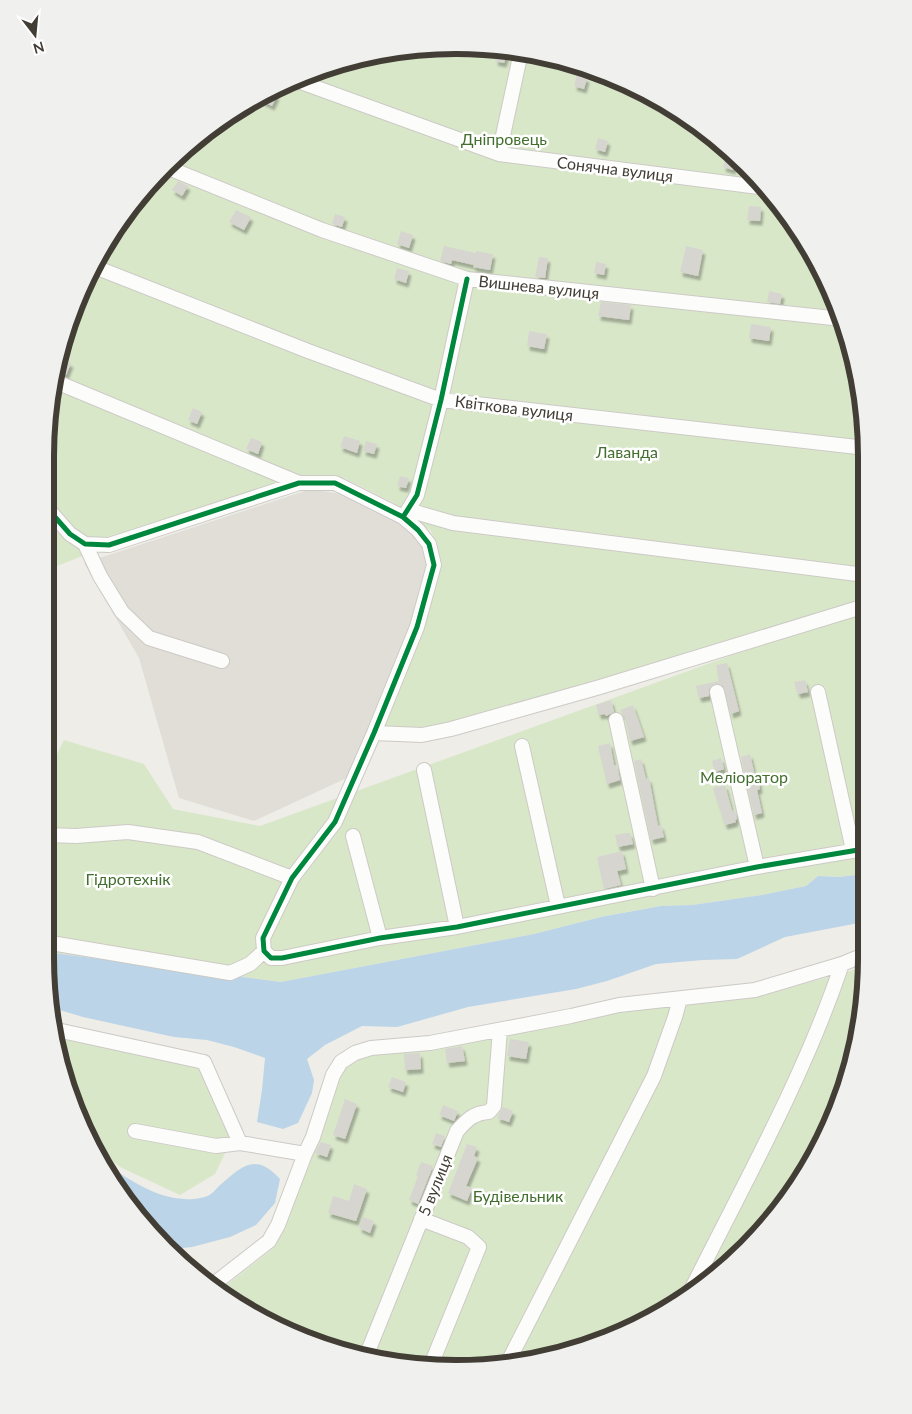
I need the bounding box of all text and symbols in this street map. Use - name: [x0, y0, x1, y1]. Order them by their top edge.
- north arrow: [10, 10, 60, 60]
- text: N: [31, 38, 46, 58]
- park label: Дніпровець: [461, 129, 547, 148]
- street label: Сонячна вулиця: [556, 152, 674, 185]
- street label: Вишнева вулиця: [478, 271, 600, 302]
- street label: Квіткова вулиця: [454, 391, 574, 424]
- park label: Лаванда: [595, 442, 658, 461]
- park label: Меліоратор: [700, 767, 788, 786]
- park label: Гідротехнік: [85, 869, 171, 888]
- street label: 5 вулиця: [414, 1151, 455, 1218]
- park label: Будівельник: [473, 1186, 564, 1205]

